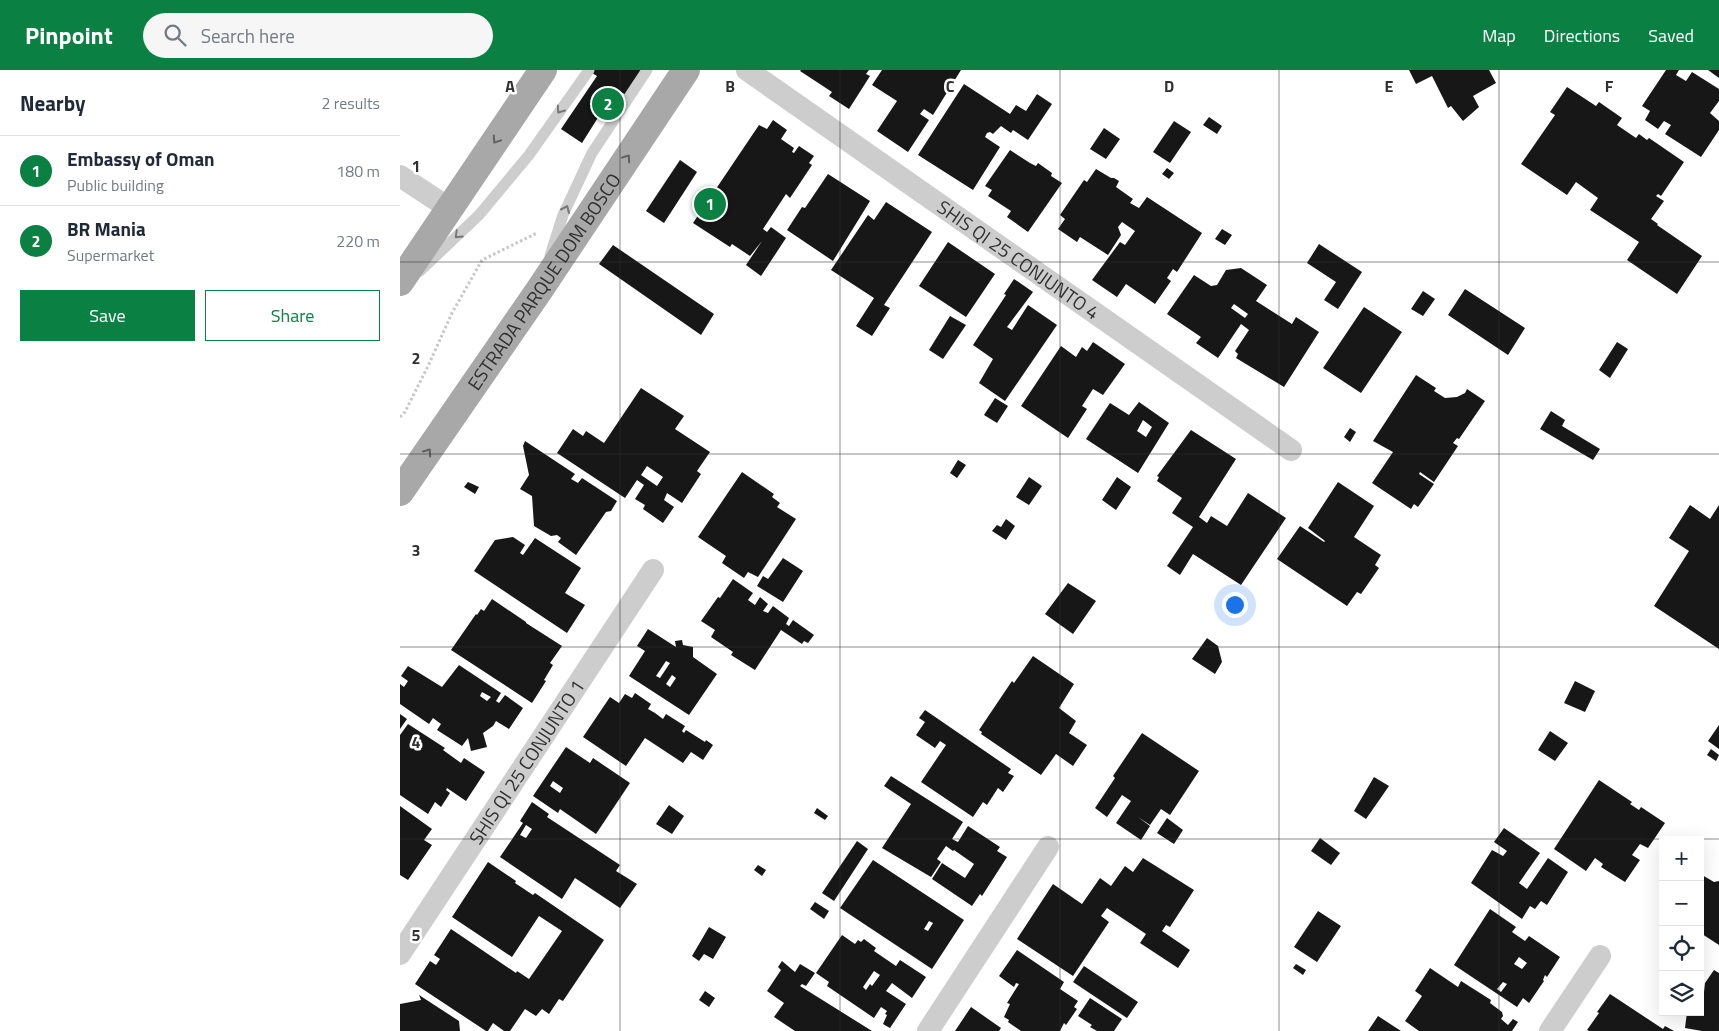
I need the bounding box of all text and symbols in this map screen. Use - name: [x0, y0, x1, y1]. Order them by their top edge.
- search box: [143, 13, 493, 58]
- text: Pinpoint: [25, 17, 113, 53]
- icon: search: [161, 21, 189, 49]
- text: Search here: [201, 21, 295, 50]
- text: Map: [1482, 22, 1516, 49]
- text: Directions: [1544, 22, 1620, 49]
- text: Saved: [1648, 22, 1694, 49]
- text: A: [505, 74, 515, 98]
- text: B: [725, 74, 735, 98]
- text: C: [946, 74, 955, 98]
- text: D: [1164, 74, 1174, 98]
- text: E: [1385, 74, 1394, 98]
- text: F: [1605, 74, 1614, 98]
- pin: 2: [592, 85, 624, 123]
- text: Nearby: [20, 87, 85, 119]
- text: 2 results: [321, 91, 380, 115]
- one-way arrow: [557, 104, 566, 114]
- one-way arrow: [493, 134, 502, 143]
- text: Embassy of Oman: [67, 144, 215, 173]
- text: 1: [412, 154, 420, 178]
- one-way arrow: [621, 154, 630, 164]
- text: 1: [32, 159, 40, 183]
- text: 180 m: [336, 159, 380, 183]
- street label: ESTRADA PARQUE DOM BOSCO: [460, 167, 627, 396]
- text: Public building: [67, 173, 164, 197]
- pin: 1: [694, 185, 726, 223]
- street label: SHIS QI 25 CONJUNTO 4: [932, 192, 1106, 326]
- one-way arrow: [559, 205, 570, 214]
- text: BR Mania: [67, 214, 146, 243]
- text: 2: [32, 229, 40, 253]
- text: 220 m: [336, 229, 380, 253]
- one-way arrow: [454, 229, 463, 238]
- text: Supermarket: [67, 243, 154, 267]
- button: Save: [20, 290, 195, 341]
- button: Share: [205, 290, 380, 341]
- text: 2: [412, 346, 420, 370]
- one-way arrow: [422, 448, 431, 457]
- text: 3: [412, 538, 420, 562]
- your location: [1222, 592, 1248, 618]
- street label: SHIS QI 25 CONJUNTO 1: [461, 673, 591, 850]
- text: 4: [412, 730, 421, 754]
- map controls: [1659, 836, 1704, 1016]
- button: +: [1659, 836, 1704, 881]
- button: −: [1659, 881, 1704, 926]
- text: 5: [412, 923, 421, 947]
- button: locate: [1659, 926, 1704, 971]
- button: layers: [1659, 971, 1704, 1016]

